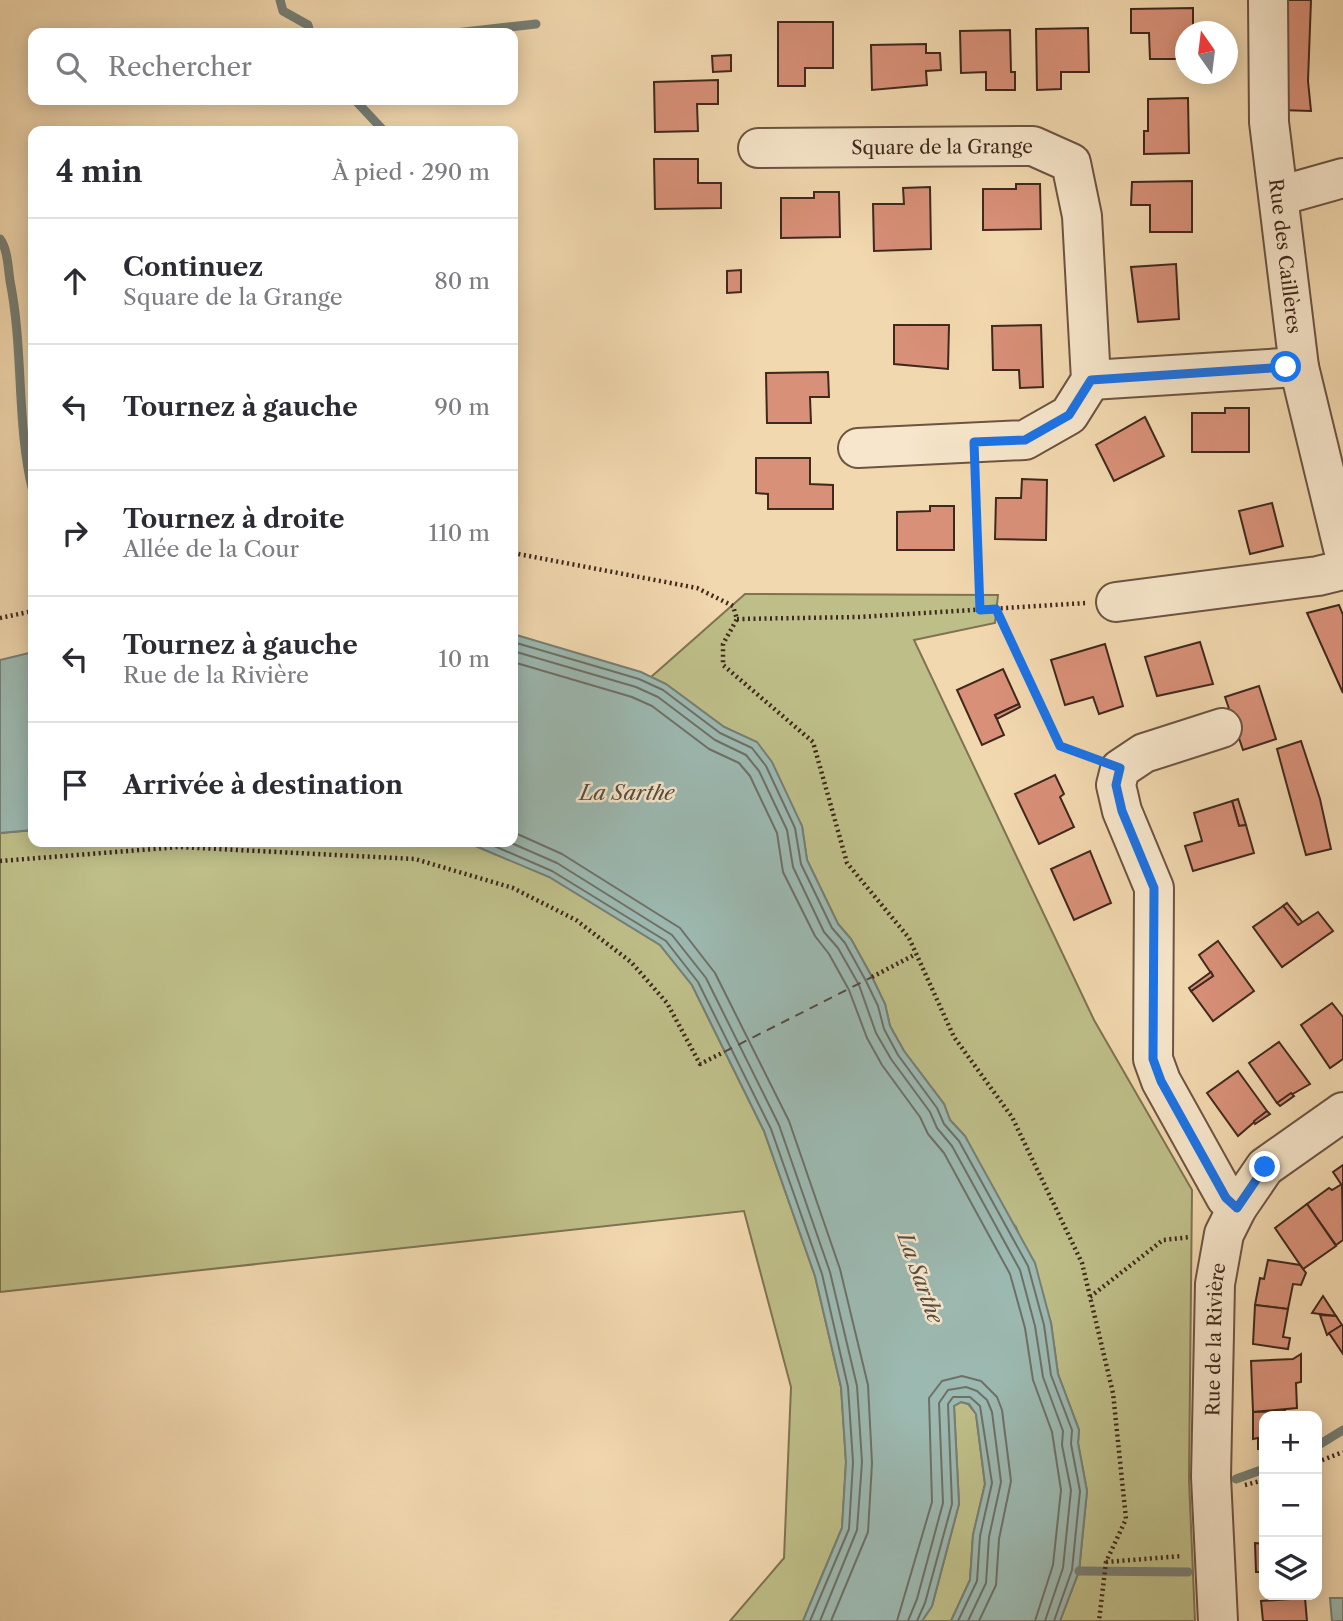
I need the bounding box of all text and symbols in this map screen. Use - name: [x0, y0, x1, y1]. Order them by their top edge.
- north arrow: [1175, 21, 1238, 84]
- search box: [28, 28, 518, 105]
- icon: search: [52, 48, 90, 86]
- text: Rechercher: [108, 51, 252, 83]
- street label: Square de la Grange: [851, 135, 1033, 159]
- text: 4 min: [56, 153, 142, 190]
- text: À pied · 290 m: [332, 158, 490, 186]
- street label: Rue des Caillères: [1264, 177, 1306, 335]
- text: Continuez: [123, 251, 263, 283]
- icon: ahead: [56, 262, 94, 300]
- text: 80 m: [434, 267, 490, 295]
- text: Square de la Grange: [123, 283, 343, 311]
- route start: [1270, 351, 1301, 382]
- icon: left: [56, 388, 94, 426]
- text: Tournez à gauche: [123, 391, 358, 423]
- text: 90 m: [434, 393, 490, 421]
- text: Tournez à droite: [123, 503, 345, 535]
- icon: right: [56, 514, 94, 552]
- text: 110 m: [429, 519, 490, 547]
- text: Allée de la Cour: [123, 535, 299, 563]
- text: Tournez à gauche: [123, 629, 358, 661]
- icon: left: [56, 640, 94, 678]
- text: 10 m: [438, 645, 490, 673]
- text: Rue de la Rivière: [123, 661, 309, 689]
- icon: arrive: [56, 766, 94, 804]
- text: Arrivée à destination: [123, 769, 403, 801]
- water label: La Sarthe: [578, 780, 675, 805]
- route end: [1249, 1151, 1280, 1182]
- water label: La Sarthe: [892, 1227, 949, 1327]
- street label: Rue de la Rivière: [1201, 1261, 1231, 1416]
- map controls: [1259, 1411, 1322, 1600]
- button: +: [1259, 1411, 1322, 1474]
- button: −: [1259, 1474, 1322, 1537]
- button: layers: [1259, 1537, 1322, 1600]

